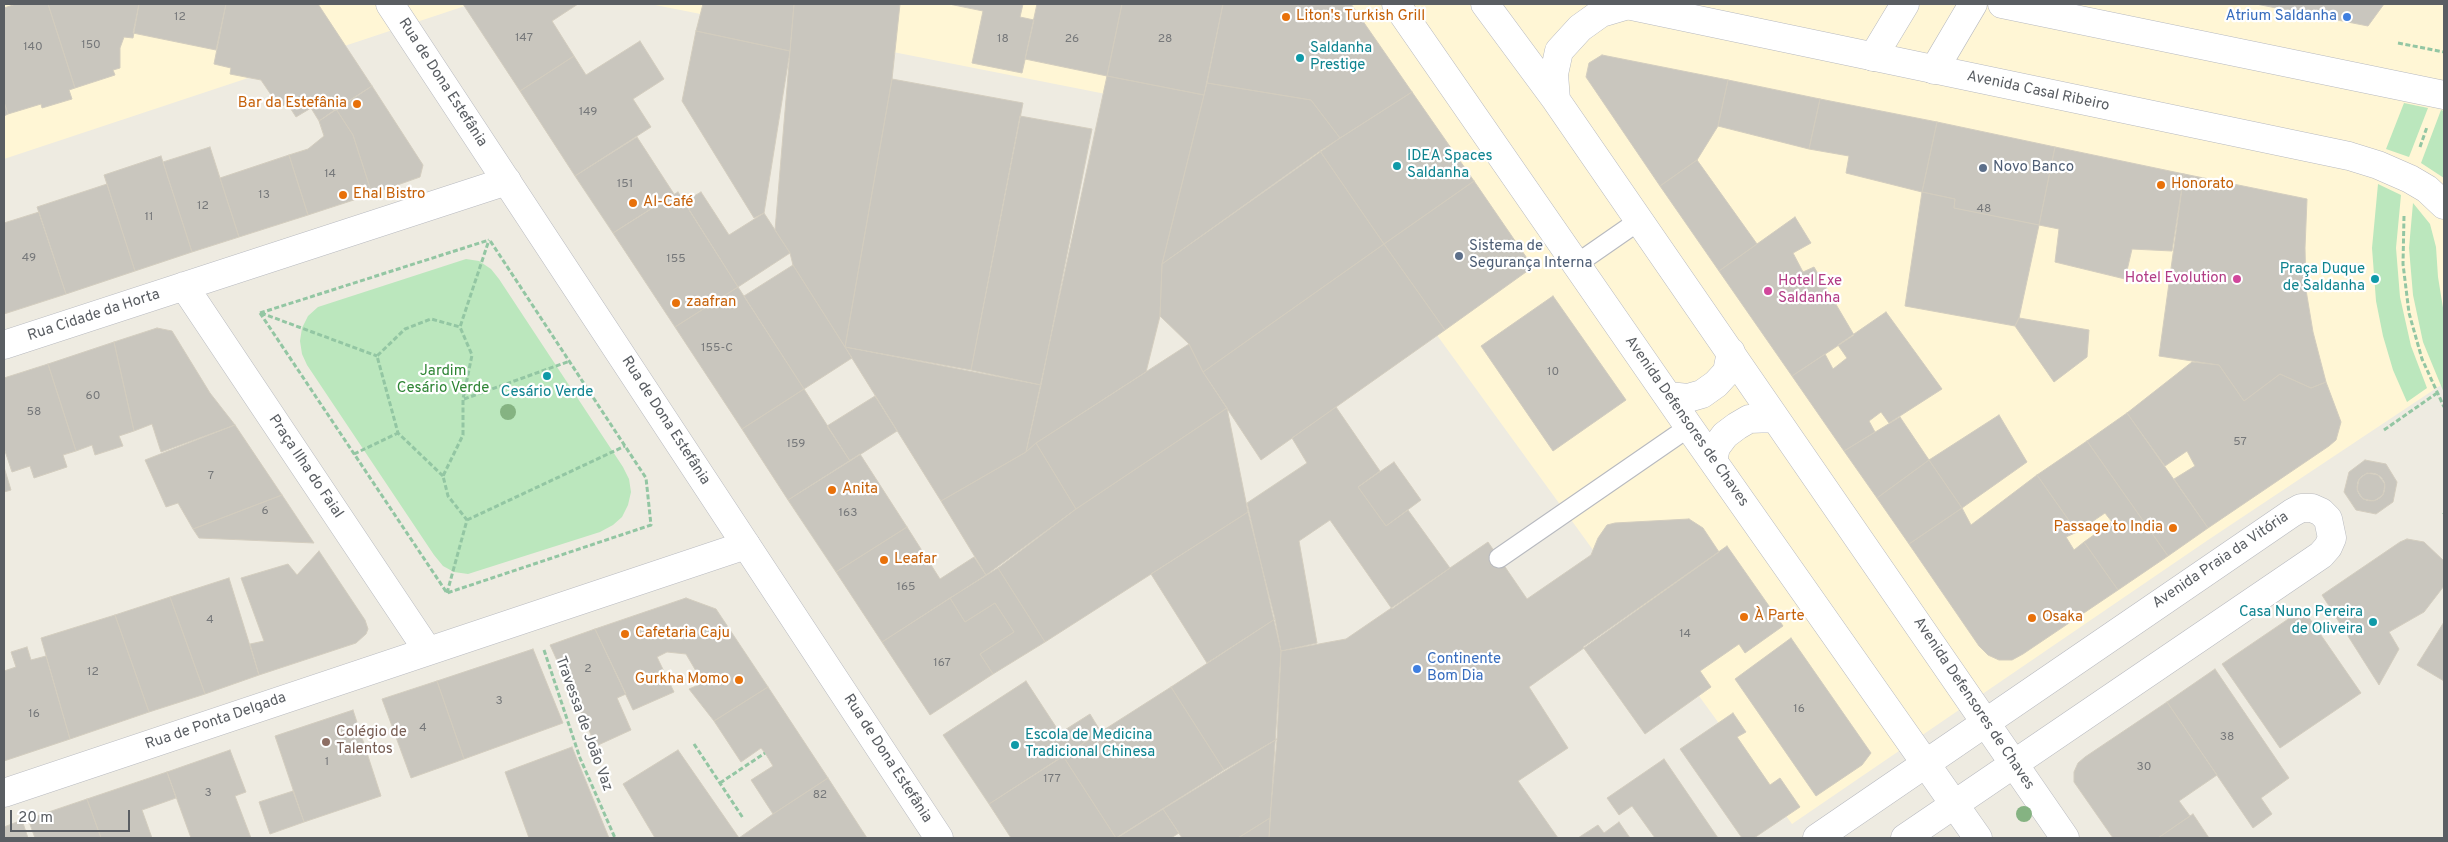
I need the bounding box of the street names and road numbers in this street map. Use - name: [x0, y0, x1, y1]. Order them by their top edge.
- street label: Rua de Dona Estefânia: [394, 15, 490, 151]
- street label: Avenida Casal Ribeiro: [1965, 68, 2111, 116]
- street label: Rua Cidade da Horta: [26, 286, 162, 346]
- street label: Avenida Defensores de Chaves: [1620, 333, 1752, 511]
- street label: Rua de Dona Estefânia: [617, 353, 713, 489]
- street label: Praça Ilha do Faial: [264, 412, 346, 522]
- street label: Avenida Praia da Vitória: [2150, 509, 2292, 613]
- street label: Avenida Defensores de Chaves: [1908, 614, 2038, 794]
- street label: Travessa de João Vaz: [550, 654, 616, 794]
- street label: Rua de Ponta Delgada: [143, 689, 289, 755]
- street label: Rua de Dona Estefânia: [839, 691, 935, 827]

